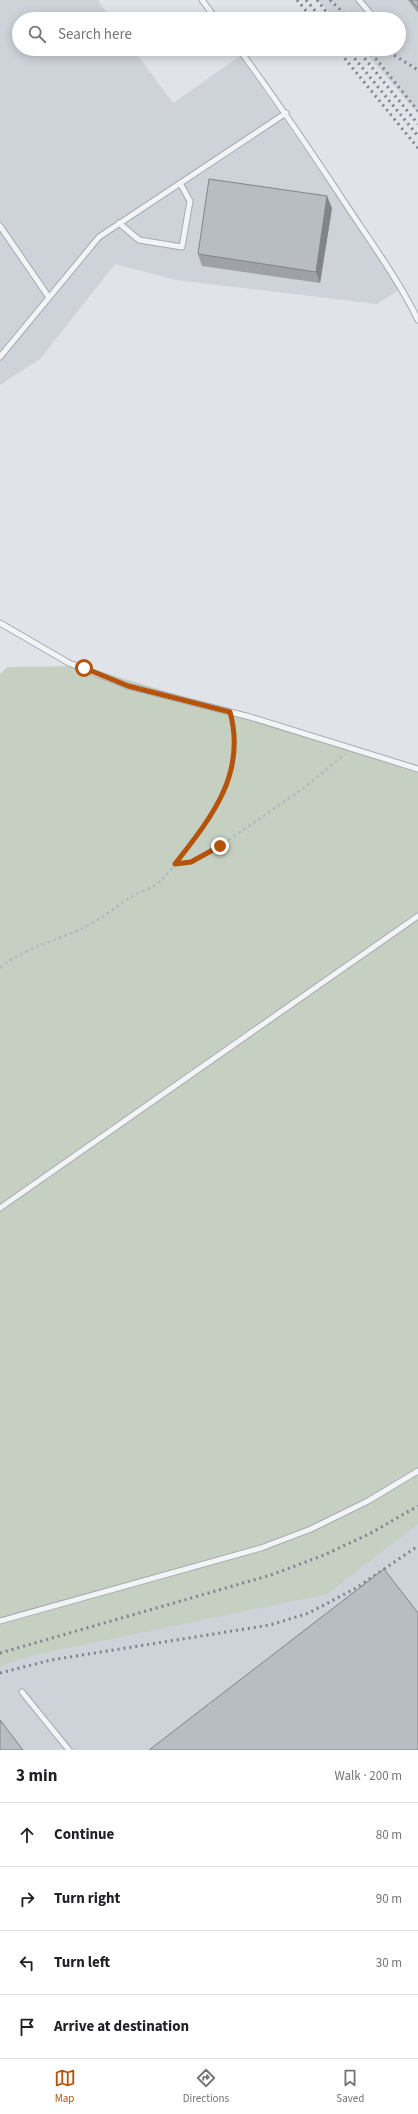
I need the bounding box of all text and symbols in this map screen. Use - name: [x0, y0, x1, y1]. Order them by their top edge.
- search box: [12, 12, 406, 56]
- icon: search: [26, 23, 48, 45]
- text: Search here: [58, 24, 132, 45]
- route start: [75, 659, 93, 677]
- route end: [211, 837, 229, 855]
- text: 3 min: [16, 1764, 57, 1788]
- text: Walk · 200 m: [334, 1767, 402, 1785]
- icon: ahead: [16, 1824, 38, 1846]
- text: Continue: [54, 1824, 114, 1845]
- text: 80 m: [376, 1826, 402, 1844]
- icon: right: [16, 1888, 38, 1910]
- text: Turn right: [54, 1888, 120, 1909]
- text: 90 m: [376, 1890, 402, 1908]
- icon: left: [16, 1952, 38, 1974]
- text: Turn left: [54, 1952, 110, 1973]
- text: 30 m: [376, 1954, 402, 1972]
- icon: arrive: [16, 2016, 38, 2038]
- text: Arrive at destination: [54, 2016, 189, 2037]
- tab: Map: [54, 2067, 76, 2106]
- tab: Directions: [183, 2067, 229, 2106]
- tab: Saved: [336, 2067, 364, 2106]

